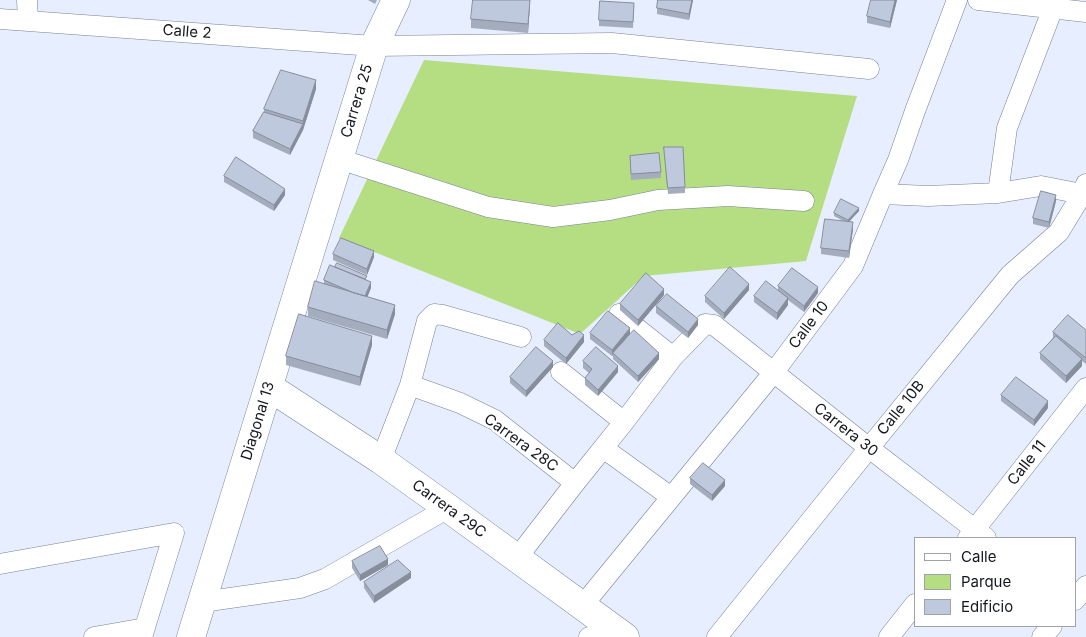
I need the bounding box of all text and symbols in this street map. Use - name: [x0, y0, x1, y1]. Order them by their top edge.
- street label: Calle 2: [162, 21, 212, 43]
- street label: Carrera 25: [337, 62, 377, 140]
- street label: Calle 10: [785, 298, 833, 352]
- street label: Calle 10B: [874, 377, 928, 439]
- street label: Diagonal 13: [237, 379, 279, 463]
- street label: Carrera 30: [810, 399, 882, 461]
- street label: Carrera 28C: [480, 410, 562, 476]
- street label: Calle 11: [1004, 437, 1050, 489]
- street label: Carrera 29C: [408, 476, 490, 542]
- legend: [914, 537, 1076, 627]
- text: Calle: [961, 547, 996, 566]
- text: Parque: [961, 572, 1011, 591]
- text: Edificio: [961, 597, 1013, 616]

